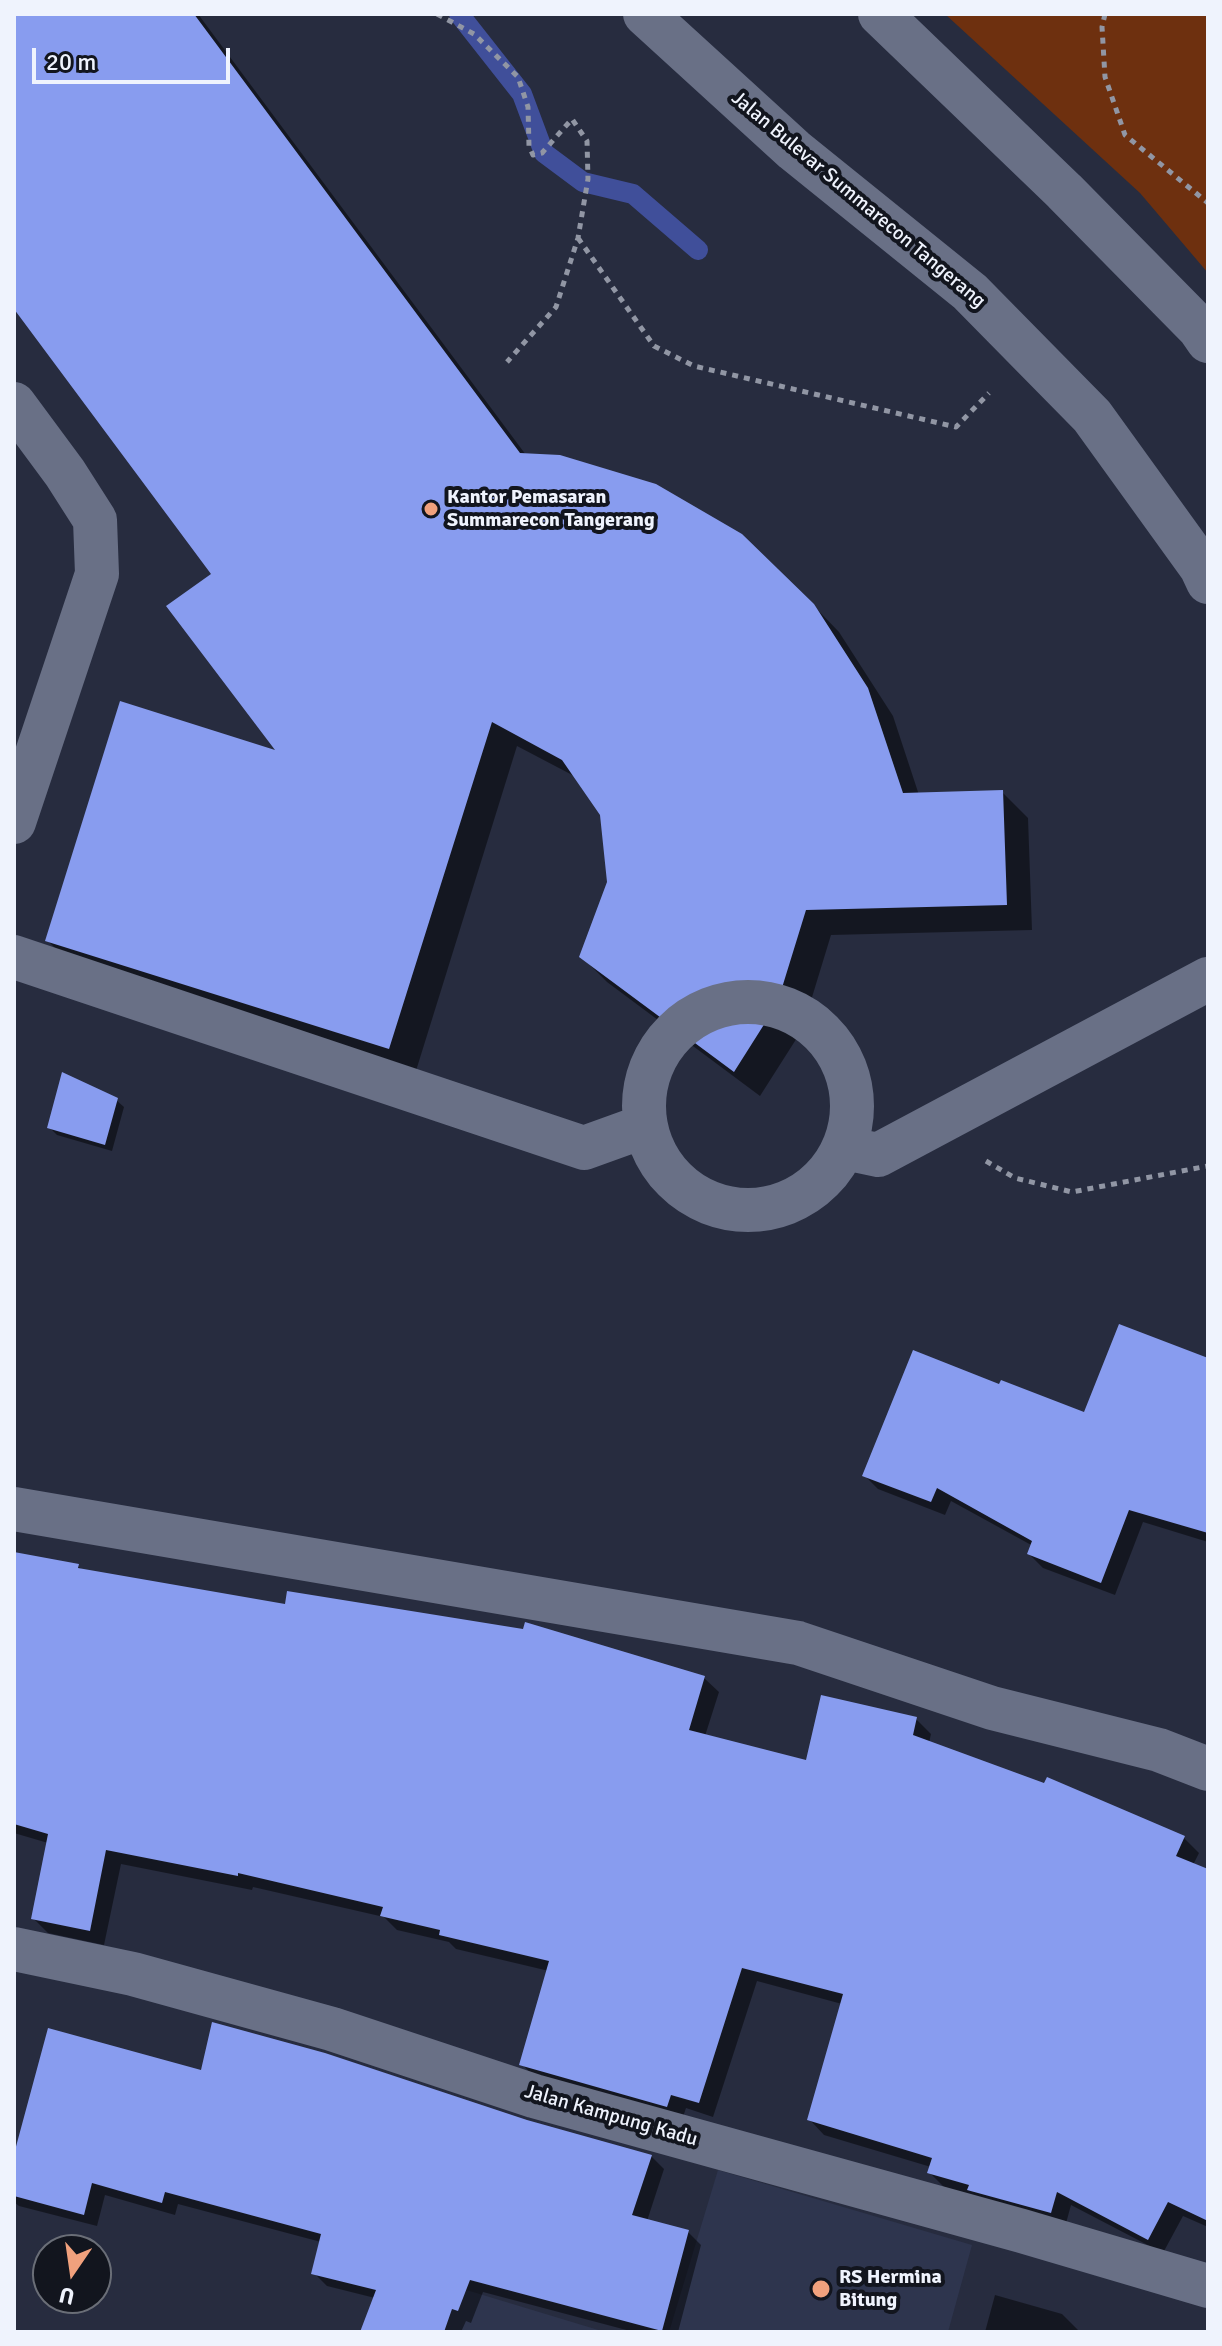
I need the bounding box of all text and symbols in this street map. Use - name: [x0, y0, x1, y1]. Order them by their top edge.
- scale bar: [36, 32, 234, 82]
- text: 20 m: [46, 47, 96, 77]
- street label: Jalan Bulevar Summarecon Tangerang: [726, 87, 990, 313]
- place label: Kantor Pemasaran Summarecon Tangerang: [447, 486, 655, 533]
- marker: Kantor Pemasaran Summarecon Tangerang: [422, 500, 440, 518]
- street label: Jalan Kampung Kadu: [522, 2080, 700, 2152]
- north arrow: [32, 2234, 112, 2314]
- place label: RS Hermina Bitung: [839, 2266, 942, 2313]
- marker: RS Hermina Bitung: [810, 2278, 832, 2300]
- text: U: [57, 2281, 77, 2311]

